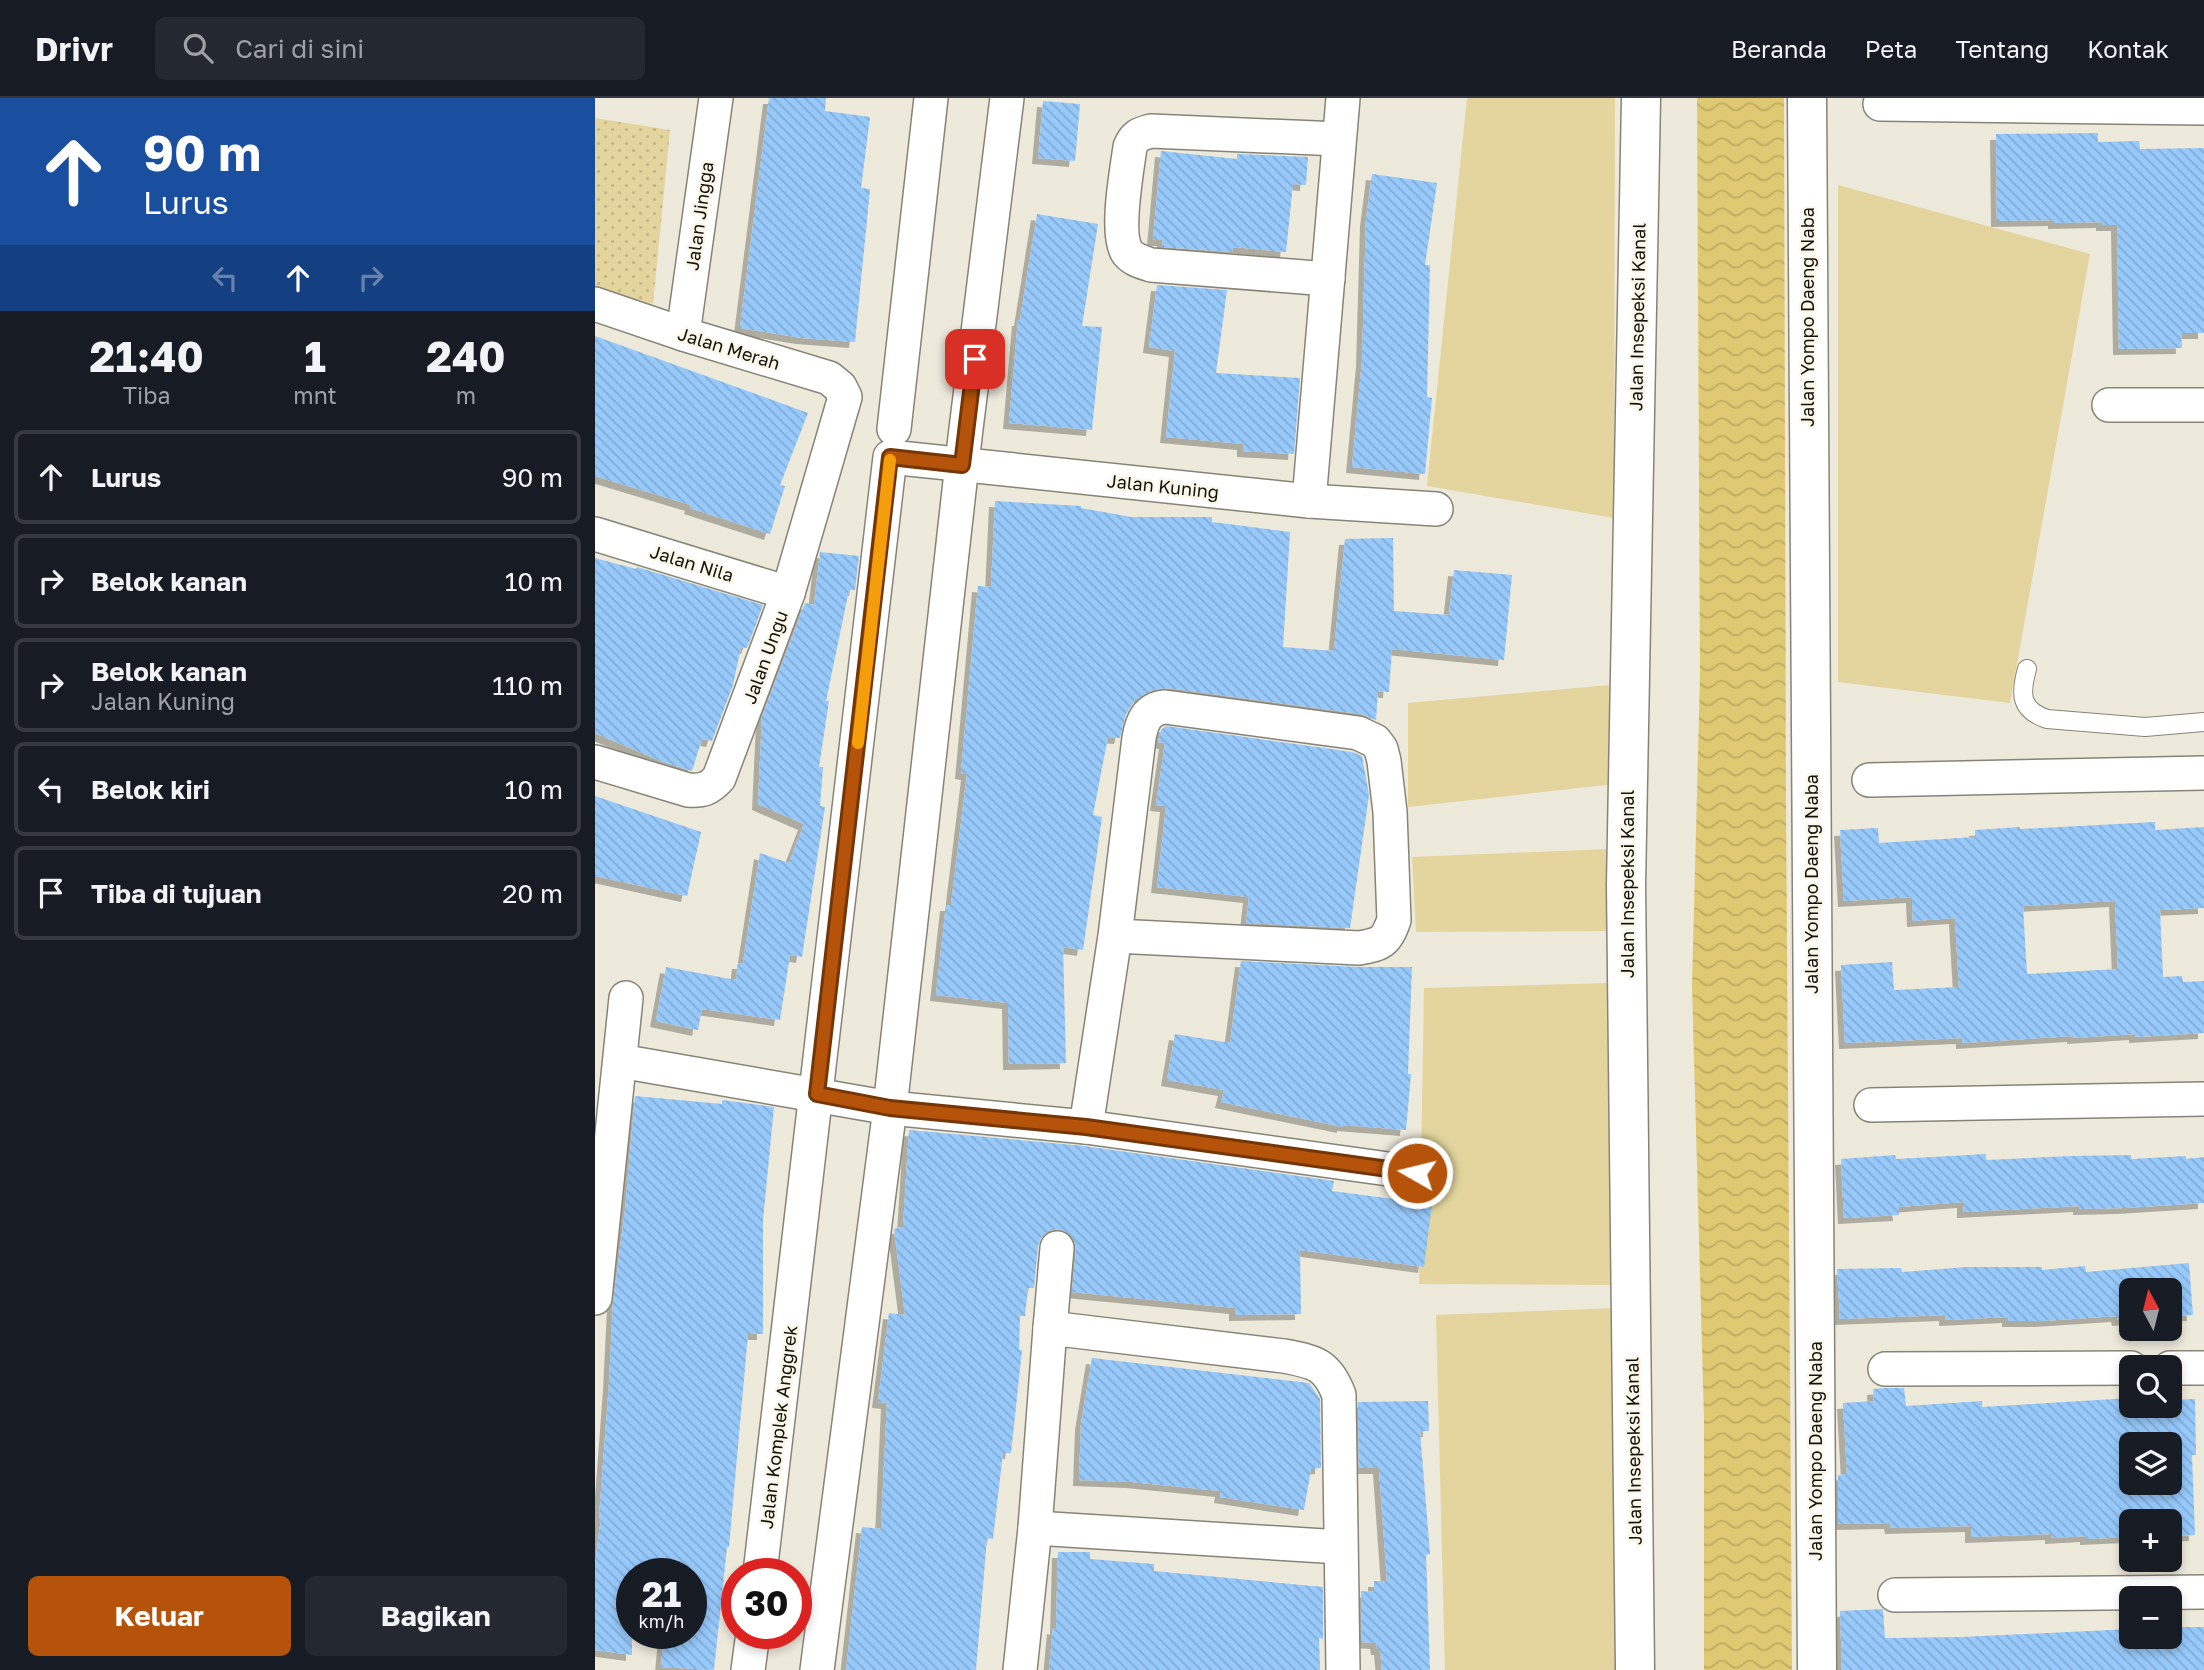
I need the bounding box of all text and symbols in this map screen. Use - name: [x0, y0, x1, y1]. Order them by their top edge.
- search box: [155, 17, 645, 80]
- text: Drivr: [35, 29, 113, 68]
- icon: search: [179, 29, 217, 67]
- text: Cari di sini: [235, 33, 364, 64]
- text: Beranda: [1731, 34, 1827, 63]
- text: Peta: [1865, 34, 1917, 63]
- text: Tentang: [1955, 34, 2049, 63]
- text: Kontak: [2087, 34, 2169, 63]
- text: 90 m: [143, 123, 261, 182]
- icon: ahead: [28, 126, 119, 217]
- street label: Jalan Jingga: [680, 160, 718, 272]
- text: Lurus: [143, 183, 229, 221]
- street label: Jalan Yompo Daeng Naba: [1796, 207, 1818, 427]
- street label: Jalan Insepeksi Kanal: [1624, 222, 1650, 411]
- icon: left: [206, 259, 244, 297]
- icon: ahead: [279, 259, 317, 297]
- icon: right: [352, 259, 390, 297]
- street label: Jalan Merah: [675, 322, 783, 374]
- pin: [945, 329, 1005, 389]
- text: 21:40: [90, 331, 204, 381]
- text: 1: [304, 331, 326, 381]
- text: 240: [426, 331, 505, 381]
- icon: arrive: [956, 340, 994, 378]
- text: Tiba: [123, 381, 170, 409]
- text: mnt: [293, 381, 337, 409]
- text: m: [456, 381, 476, 409]
- icon: ahead: [32, 458, 70, 496]
- text: Lurus: [91, 462, 161, 493]
- text: 90 m: [502, 462, 563, 493]
- street label: Jalan Kuning: [1106, 469, 1220, 503]
- street label: Jalan Nila: [648, 540, 736, 586]
- icon: right: [32, 562, 70, 600]
- text: Belok kanan: [91, 566, 247, 597]
- text: 10 m: [505, 566, 563, 597]
- street label: Jalan Ungu: [738, 607, 792, 707]
- text: Belok kanan: [91, 656, 247, 687]
- icon: right: [32, 666, 70, 704]
- text: 110 m: [492, 670, 563, 701]
- text: Jalan Kuning: [91, 687, 235, 715]
- icon: left: [32, 770, 70, 808]
- text: Belok kiri: [91, 774, 210, 805]
- text: 10 m: [505, 774, 563, 805]
- street label: Jalan Yompo Daeng Naba: [1800, 774, 1822, 994]
- street label: Jalan Insepeksi Kanal: [1616, 790, 1638, 978]
- icon: arrive: [32, 874, 70, 912]
- text: Tiba di tujuan: [91, 878, 261, 909]
- text: 20 m: [502, 878, 563, 909]
- position arrow: [1380, 1136, 1454, 1210]
- north arrow: [2119, 1278, 2182, 1340]
- map controls: [2119, 1278, 2182, 1649]
- street label: Jalan Komplek Anggrek: [755, 1324, 801, 1530]
- street label: Jalan Yompo Daeng Naba: [1804, 1341, 1826, 1561]
- button: search: [2119, 1355, 2182, 1418]
- street label: Jalan Insepeksi Kanal: [1620, 1356, 1646, 1545]
- button: layers: [2119, 1432, 2182, 1495]
- button: +: [2119, 1509, 2182, 1572]
- speed limit sign: 30: [721, 1558, 812, 1649]
- text: 21: [642, 1573, 681, 1615]
- button: Keluar: [28, 1576, 291, 1656]
- button: Bagikan: [305, 1576, 567, 1656]
- button: −: [2119, 1586, 2182, 1649]
- text: km/h: [639, 1610, 684, 1632]

